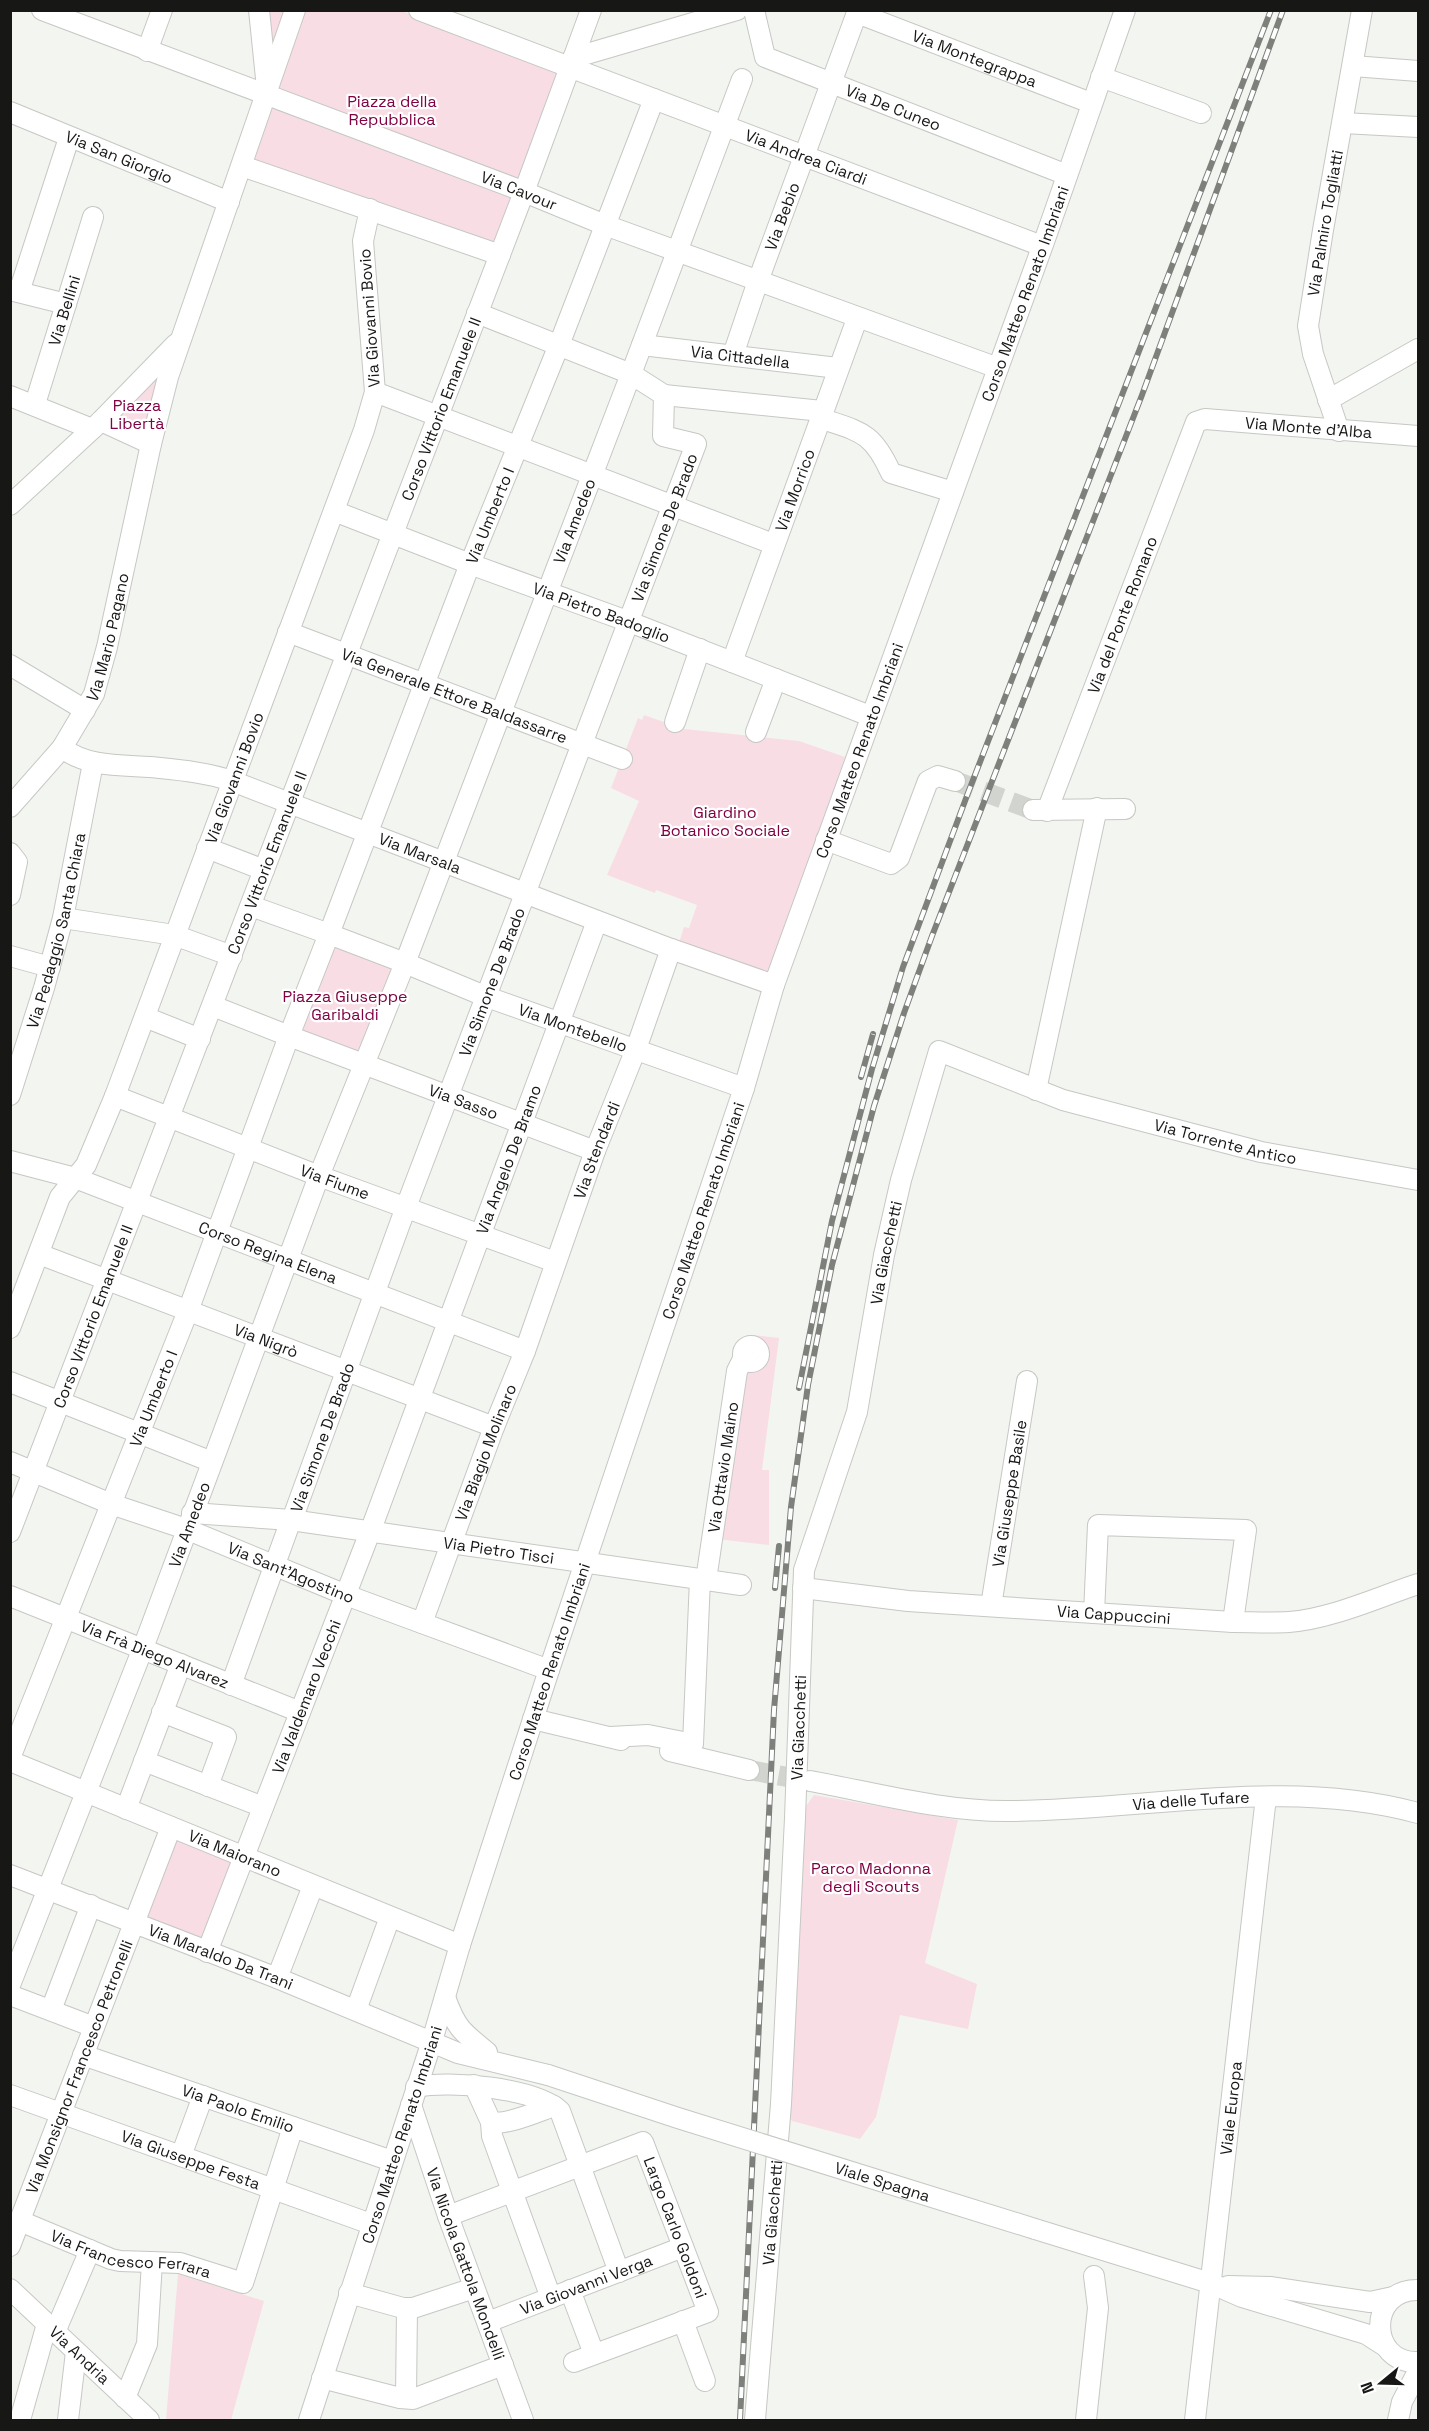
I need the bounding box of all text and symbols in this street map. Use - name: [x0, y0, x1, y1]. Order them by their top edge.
- street label: Via Montegrappa: [909, 25, 1040, 92]
- street label: Via De Cuneo: [842, 79, 944, 136]
- park label: Piazza della Repubblica: [347, 91, 437, 130]
- street label: Via Andrea Ciardi: [742, 124, 870, 190]
- street label: Via San Giorgio: [62, 126, 176, 189]
- street label: Via Palmiro Togliatti: [1303, 148, 1348, 298]
- street label: Via Cavour: [478, 166, 560, 215]
- street label: Via Bebio: [760, 179, 805, 254]
- street label: Corso Matteo Renato Imbriani: [977, 183, 1074, 405]
- street label: Via Giovanni Bovio: [354, 248, 385, 388]
- street label: Via Bellini: [44, 273, 85, 348]
- street label: Corso Vittorio Emanuele II: [397, 314, 486, 504]
- street label: Via Cittadella: [690, 341, 791, 373]
- park label: Piazza Libertà: [110, 395, 164, 434]
- street label: Via Monte d'Alba: [1244, 412, 1373, 443]
- street label: Via Morrico: [770, 446, 820, 534]
- street label: Via Simone De Brado: [627, 450, 703, 605]
- street label: Via Umberto I: [461, 464, 519, 567]
- street label: Via Amedeo: [549, 475, 600, 567]
- street label: Via del Ponte Romano: [1083, 533, 1162, 697]
- street label: Via Mario Pagano: [82, 571, 134, 706]
- street label: Via Pietro Badoglio: [530, 578, 673, 648]
- street label: Corso Matteo Renato Imbriani: [811, 640, 908, 861]
- street label: Via Generale Ettore Baldassarre: [338, 643, 570, 748]
- street label: Via Giovanni Bovio: [200, 709, 269, 847]
- street label: Corso Vittorio Emanuele II: [223, 768, 312, 957]
- park label: Giardino Botanico Sociale: [660, 802, 790, 841]
- street label: Via Marsala: [375, 828, 464, 879]
- street label: Via Pedaggio Santa Chiara: [22, 831, 90, 1031]
- street label: Via Simone De Brado: [454, 905, 530, 1059]
- park label: Piazza Giuseppe Garibaldi: [283, 986, 407, 1025]
- street label: Via Montebello: [515, 999, 630, 1057]
- street label: Via Sasso: [425, 1079, 501, 1125]
- street label: Via Angelo De Bramo: [472, 1082, 546, 1237]
- street label: Via Stendardi: [569, 1098, 625, 1202]
- street label: Corso Matteo Renato Imbriani: [657, 1099, 750, 1322]
- street label: Via Torrente Antico: [1152, 1114, 1298, 1169]
- street label: Via Fiume: [297, 1160, 372, 1205]
- street label: Via Giacchetti: [866, 1199, 907, 1306]
- street label: Corso Regina Elena: [196, 1217, 340, 1289]
- street label: Corso Vittorio Emanuele II: [49, 1222, 138, 1411]
- street label: Via Nigrò: [231, 1319, 301, 1363]
- street label: Via Umberto I: [125, 1347, 182, 1450]
- street label: Via Simone De Brado: [286, 1360, 359, 1515]
- street label: Via Biagio Molinaro: [450, 1381, 521, 1524]
- street label: Via Ottavio Maino: [703, 1400, 743, 1534]
- street label: Via Giuseppe Basile: [987, 1418, 1032, 1569]
- street label: Via Amedeo: [164, 1479, 215, 1571]
- street label: Via Pietro Tisci: [442, 1532, 555, 1569]
- street label: Via Sant'Agostino: [224, 1537, 357, 1608]
- street label: Corso Matteo Renato Imbriani: [504, 1560, 595, 1783]
- street label: Via Cappuccini: [1056, 1601, 1171, 1629]
- street label: Via Frà Diego Alvarez: [77, 1615, 232, 1693]
- street label: Via Valdemaro Vecchi: [267, 1617, 346, 1777]
- street label: Via Giacchetti: [786, 1674, 811, 1781]
- street label: Via delle Tufare: [1132, 1787, 1250, 1815]
- street label: Via Maiorano: [185, 1825, 284, 1882]
- park label: Parco Madonna degli Scouts: [811, 1858, 931, 1897]
- street label: Via Maraldo Da Trani: [145, 1919, 296, 1995]
- street label: Via Monsignor Francesco Petronelli: [21, 1937, 138, 2197]
- street label: Corso Matteo Renato Imbriani: [357, 2023, 447, 2246]
- street label: Viale Europa: [1215, 2060, 1247, 2156]
- street label: Via Paolo Emilio: [179, 2080, 297, 2138]
- street label: Via Giuseppe Festa: [118, 2126, 263, 2195]
- street label: Largo Carlo Goldoni: [639, 2154, 712, 2301]
- street label: Viale Spagna: [832, 2157, 933, 2207]
- street label: Via Giacchetti: [758, 2159, 787, 2266]
- street label: Via Nicola Gattola Mondelli: [422, 2165, 510, 2363]
- street label: Via Francesco Ferrara: [47, 2225, 214, 2283]
- street label: Via Giovanni Verga: [517, 2250, 655, 2320]
- street label: Via Andria: [45, 2321, 114, 2389]
- north arrow: [1351, 2353, 1411, 2413]
- text: N: [1356, 2379, 1379, 2396]

